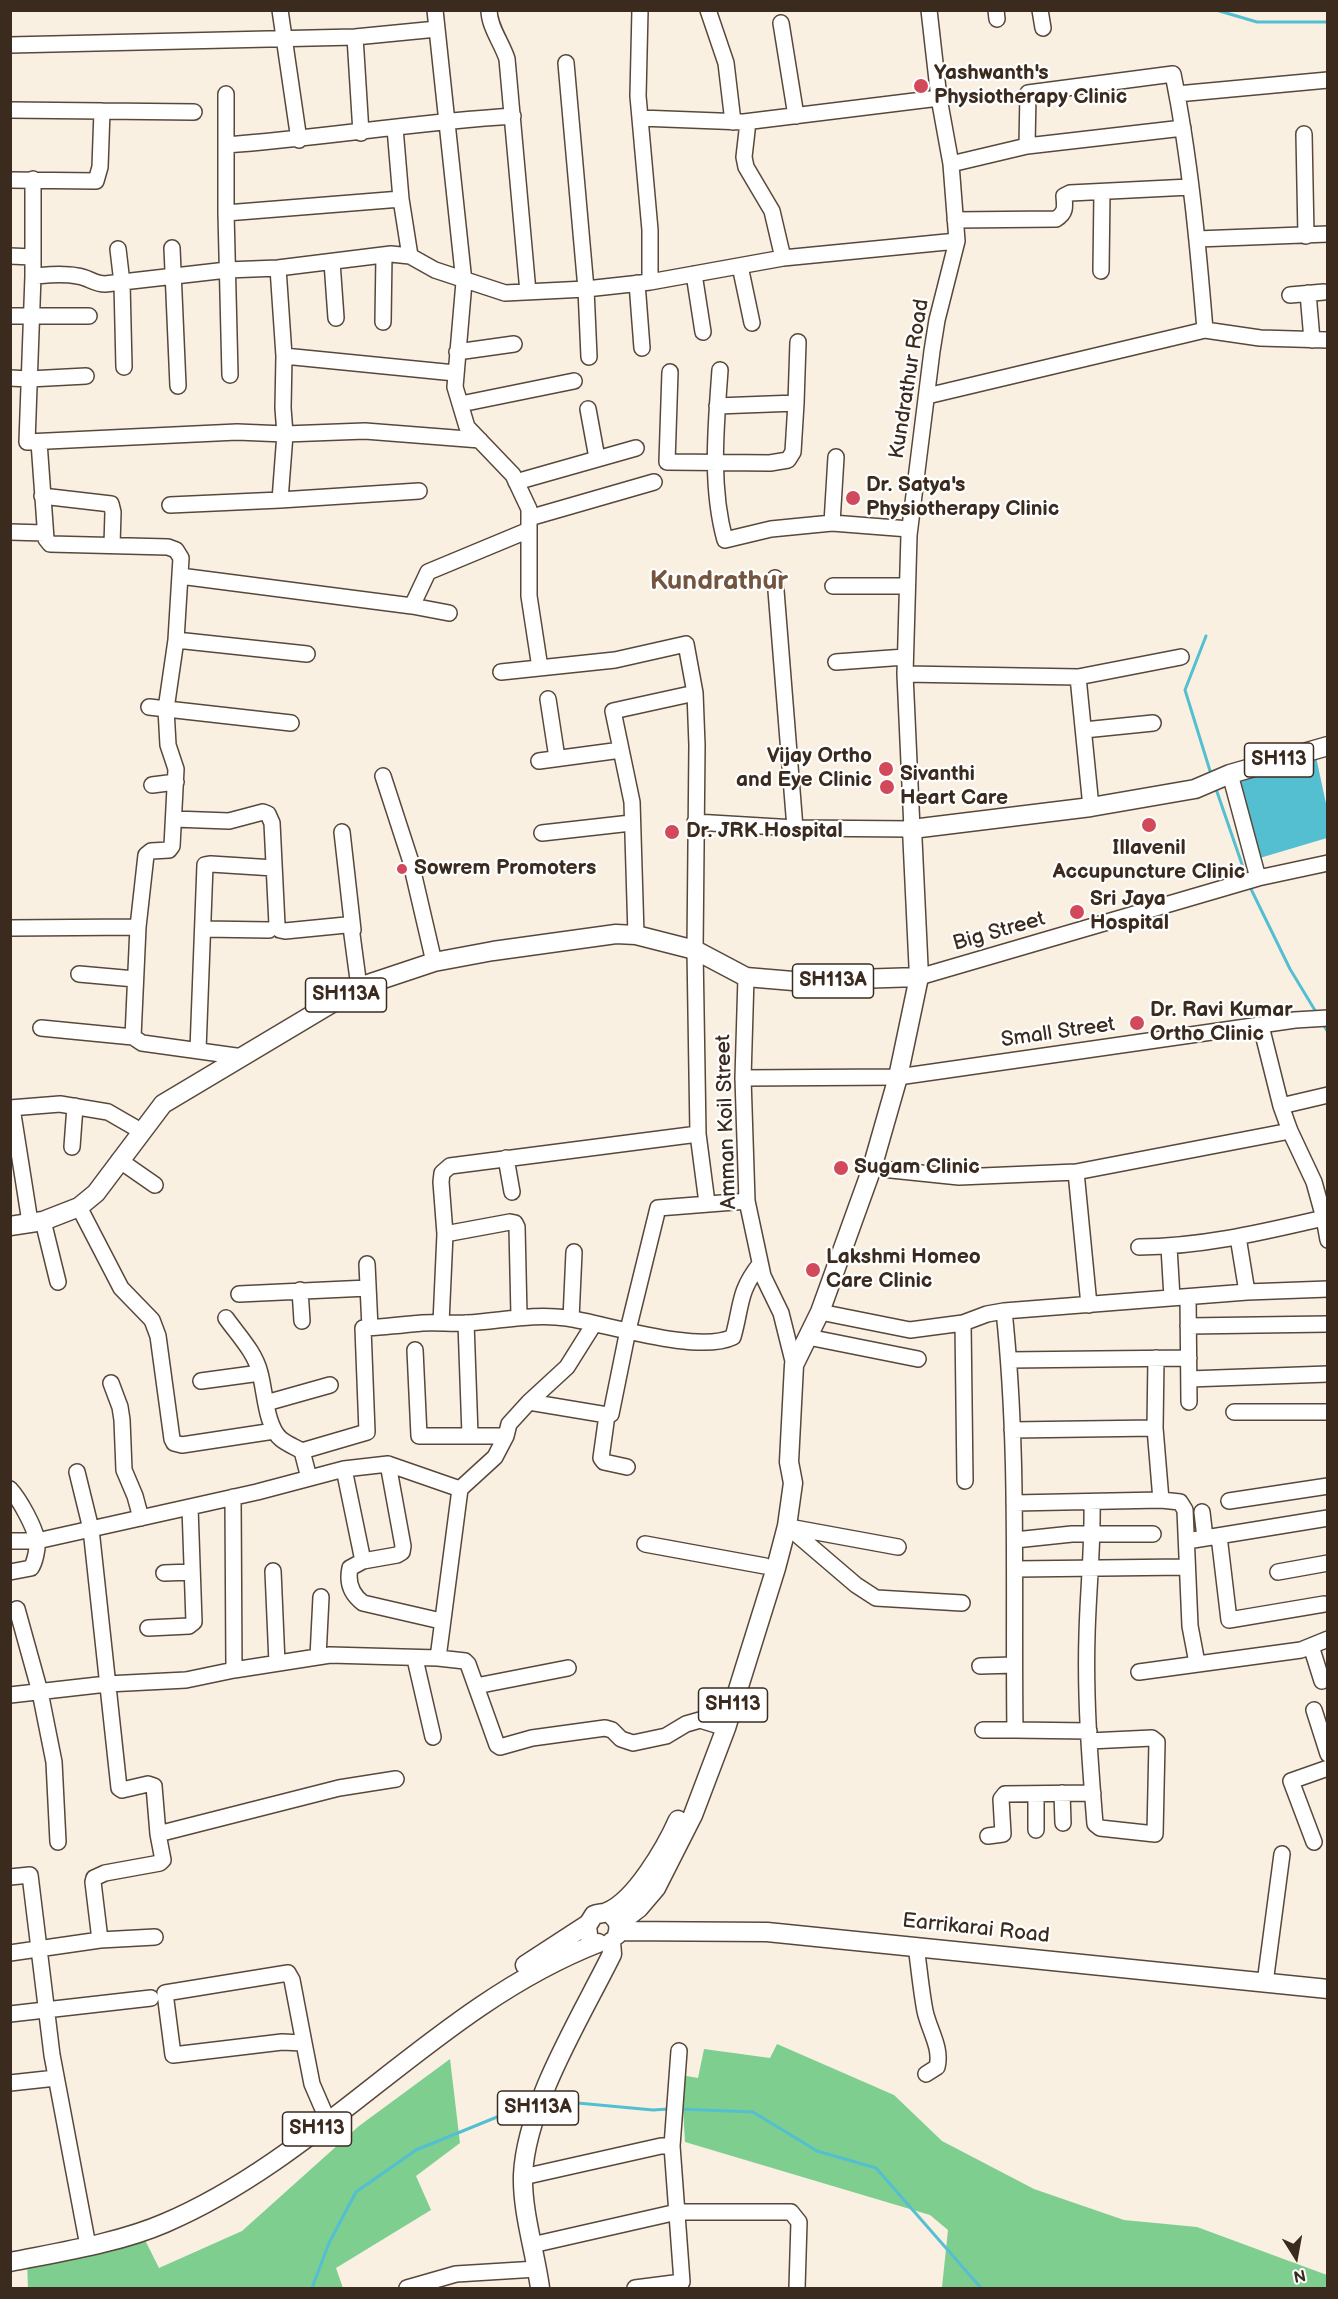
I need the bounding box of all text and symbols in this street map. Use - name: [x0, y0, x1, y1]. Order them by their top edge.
- place label: Yashwanth's Physiotherapy Clinic: [934, 61, 1127, 111]
- marker: Yashwanth's Physiotherapy Clinic: [912, 77, 930, 95]
- street label: Kundrathur Road: [885, 297, 935, 461]
- place label: Dr. Satya's Physiotherapy Clinic: [866, 473, 1059, 523]
- marker: Dr. Satya's Physiotherapy Clinic: [844, 489, 862, 507]
- district label: Kundrathur: [650, 566, 788, 598]
- road number: SH113: [1244, 743, 1314, 777]
- place label: Vijay Ortho and Eye Clinic: [736, 744, 872, 794]
- marker: Vijay Ortho and Eye Clinic: [877, 760, 895, 778]
- place label: Sivanthi Heart Care: [900, 762, 1008, 812]
- marker: Sivanthi Heart Care: [878, 778, 896, 796]
- marker: Illavenil Accupuncture Clinic: [1140, 816, 1158, 834]
- place label: Dr. JRK Hospital: [686, 819, 843, 845]
- marker: Dr. JRK Hospital: [663, 823, 681, 841]
- place label: Illavenil Accupuncture Clinic: [1053, 836, 1245, 886]
- place label: Sowrem Promoters: [414, 856, 596, 882]
- marker: Sowrem Promoters: [395, 862, 409, 876]
- place label: Sri Jaya Hospital: [1090, 887, 1169, 937]
- marker: Sri Jaya Hospital: [1068, 903, 1086, 921]
- street label: Big Street: [950, 907, 1048, 957]
- road number: SH113A: [792, 964, 874, 998]
- road number: SH113A: [306, 978, 386, 1012]
- place label: Dr. Ravi Kumar Ortho Clinic: [1150, 998, 1293, 1048]
- street label: Small Street: [999, 1013, 1117, 1053]
- marker: Dr. Ravi Kumar Ortho Clinic: [1128, 1014, 1146, 1032]
- street label: Amman Koil Street: [711, 1034, 743, 1210]
- place label: Sugam Clinic: [854, 1155, 980, 1181]
- marker: Sugam Clinic: [832, 1159, 850, 1177]
- place label: Lakshmi Homeo Care Clinic: [826, 1245, 981, 1295]
- marker: Lakshmi Homeo Care Clinic: [804, 1261, 822, 1279]
- road number: SH113: [698, 1688, 768, 1722]
- street label: Earrikarai Road: [901, 1909, 1051, 1949]
- road number: SH113A: [498, 2091, 578, 2125]
- road number: SH113: [282, 2112, 352, 2146]
- north arrow: [1266, 2227, 1326, 2287]
- text: N: [1292, 2265, 1307, 2286]

